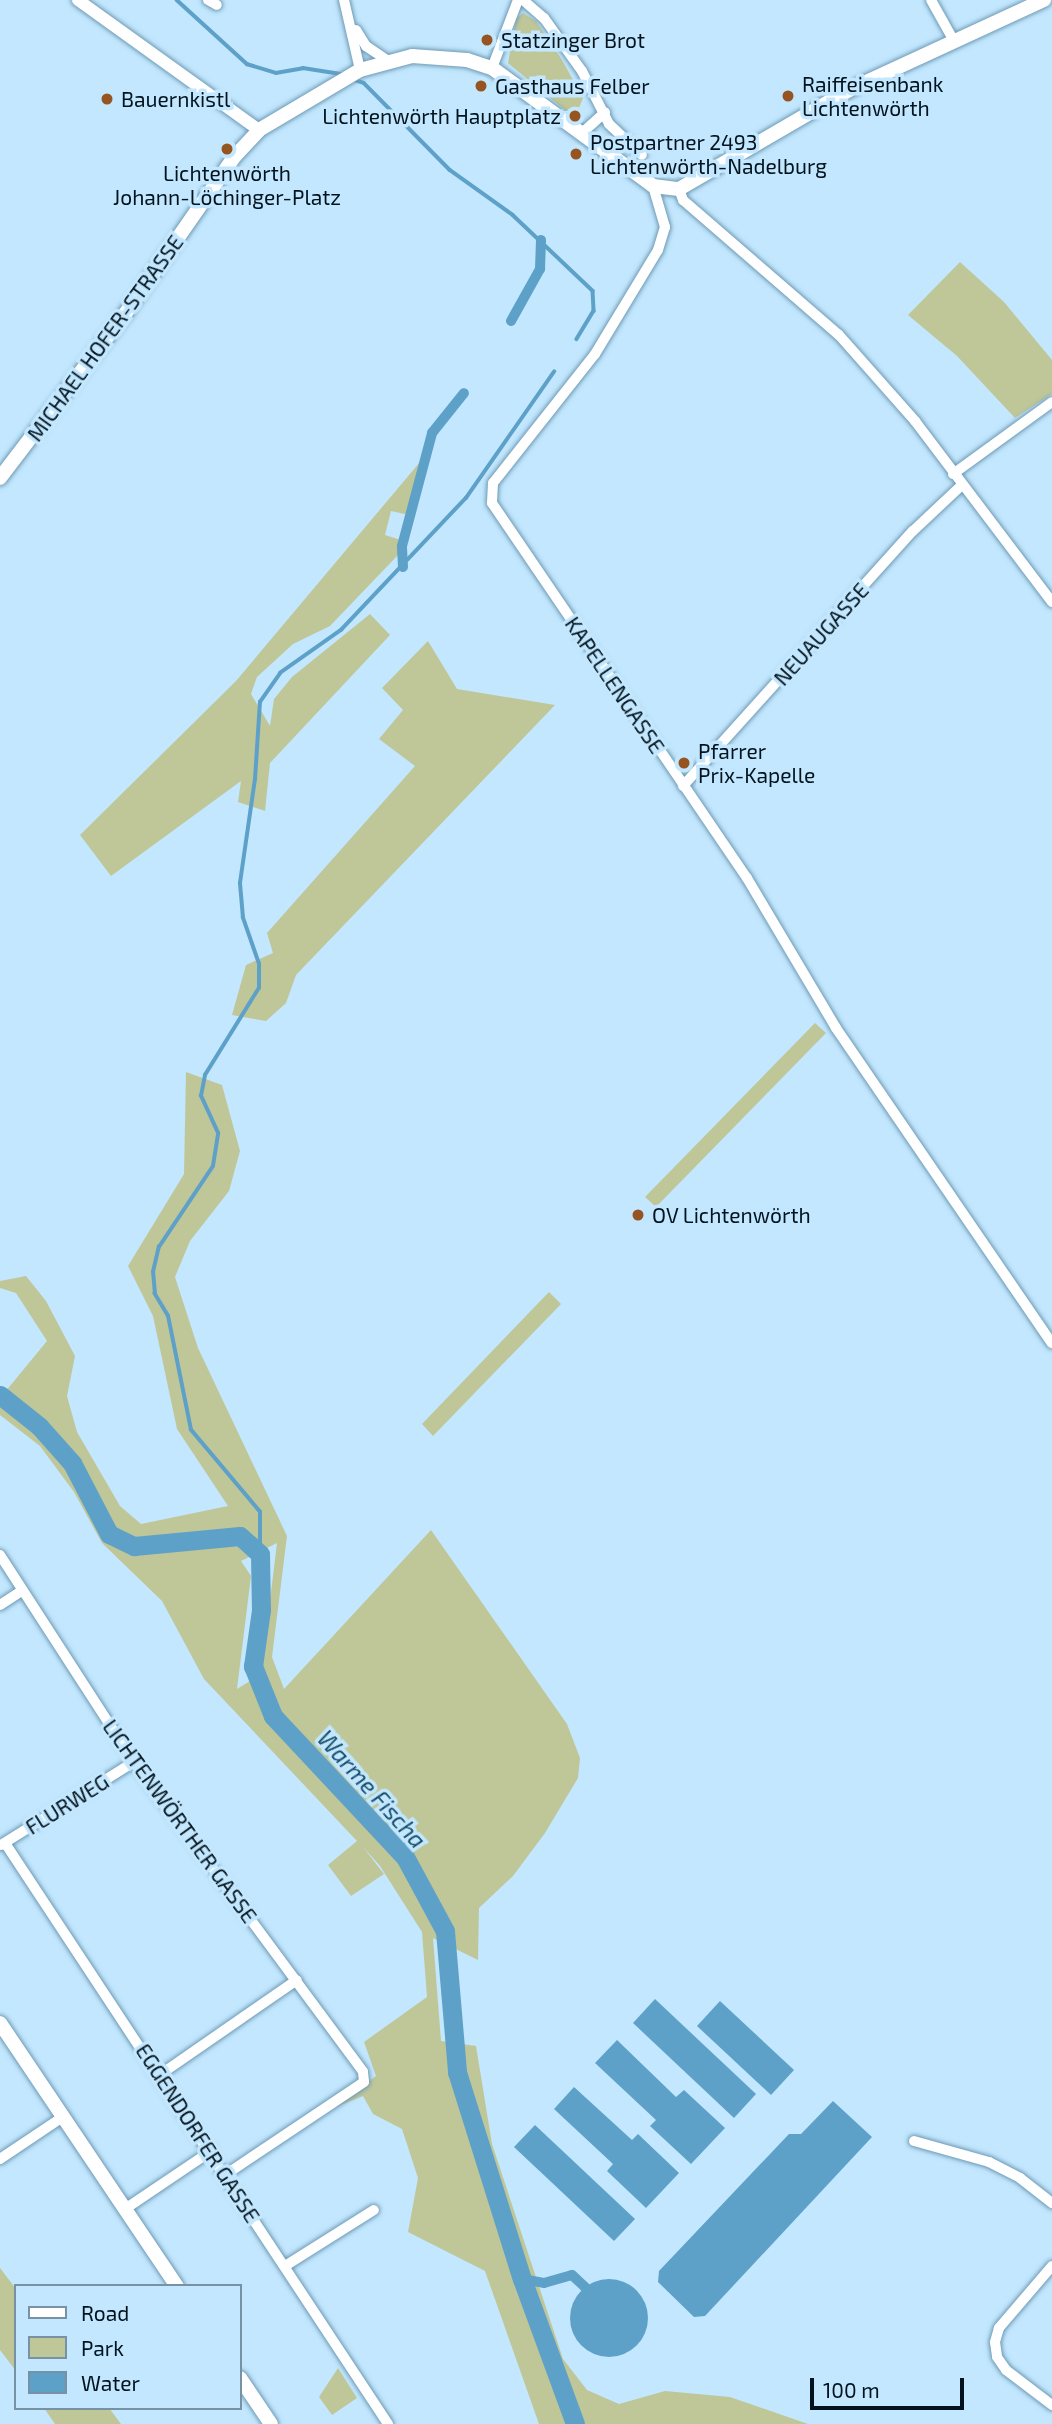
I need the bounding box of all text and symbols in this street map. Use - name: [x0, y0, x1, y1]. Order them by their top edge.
- place label: Statzinger Brot: [501, 27, 645, 53]
- marker: Statzinger Brot: [479, 32, 495, 48]
- place label: Raiffeisenbank Lichtenwörth: [802, 71, 943, 121]
- place label: Gasthaus Felber: [495, 73, 650, 99]
- marker: Gasthaus Felber: [473, 78, 489, 94]
- place label: Bauernkistl: [121, 86, 230, 112]
- marker: Raiffeisenbank Lichtenwörth: [780, 88, 796, 104]
- marker: Bauernkistl: [99, 91, 115, 107]
- place label: Lichtenwörth Hauptplatz: [322, 103, 561, 129]
- marker: Lichtenwörth Hauptplatz: [567, 108, 583, 124]
- place label: Postpartner 2493 Lichtenwörth-Nadelburg: [590, 129, 827, 179]
- marker: Lichtenwörth Johann-Löchinger-Platz: [219, 141, 235, 157]
- marker: Postpartner 2493 Lichtenwörth-Nadelburg: [568, 146, 584, 162]
- place label: Lichtenwörth Johann-Löchinger-Platz: [113, 160, 341, 210]
- street label: MICHAEL HOFER-STRASSE: [22, 230, 188, 446]
- street label: NEUAUGASSE: [768, 578, 874, 690]
- street label: KAPELLENGASSE: [560, 612, 670, 758]
- place label: Pfarrer Prix-Kapelle: [698, 738, 815, 788]
- marker: Pfarrer Prix-Kapelle: [676, 755, 692, 771]
- place label: OV Lichtenwörth: [652, 1202, 811, 1228]
- marker: OV Lichtenwörth: [630, 1207, 646, 1223]
- street label: LICHTENWÖRTHER GASSE: [98, 1715, 262, 1927]
- water label: Warme Fischa: [312, 1725, 432, 1853]
- street label: FLURWEG: [21, 1769, 113, 1839]
- street label: EGGENDORFER GASSE: [131, 2039, 265, 2227]
- legend: [14, 2284, 242, 2410]
- text: Road: [81, 2300, 129, 2325]
- text: Park: [81, 2335, 124, 2360]
- scale bar: [814, 2364, 968, 2408]
- text: Water: [81, 2370, 140, 2395]
- text: 100 m: [823, 2377, 880, 2402]

